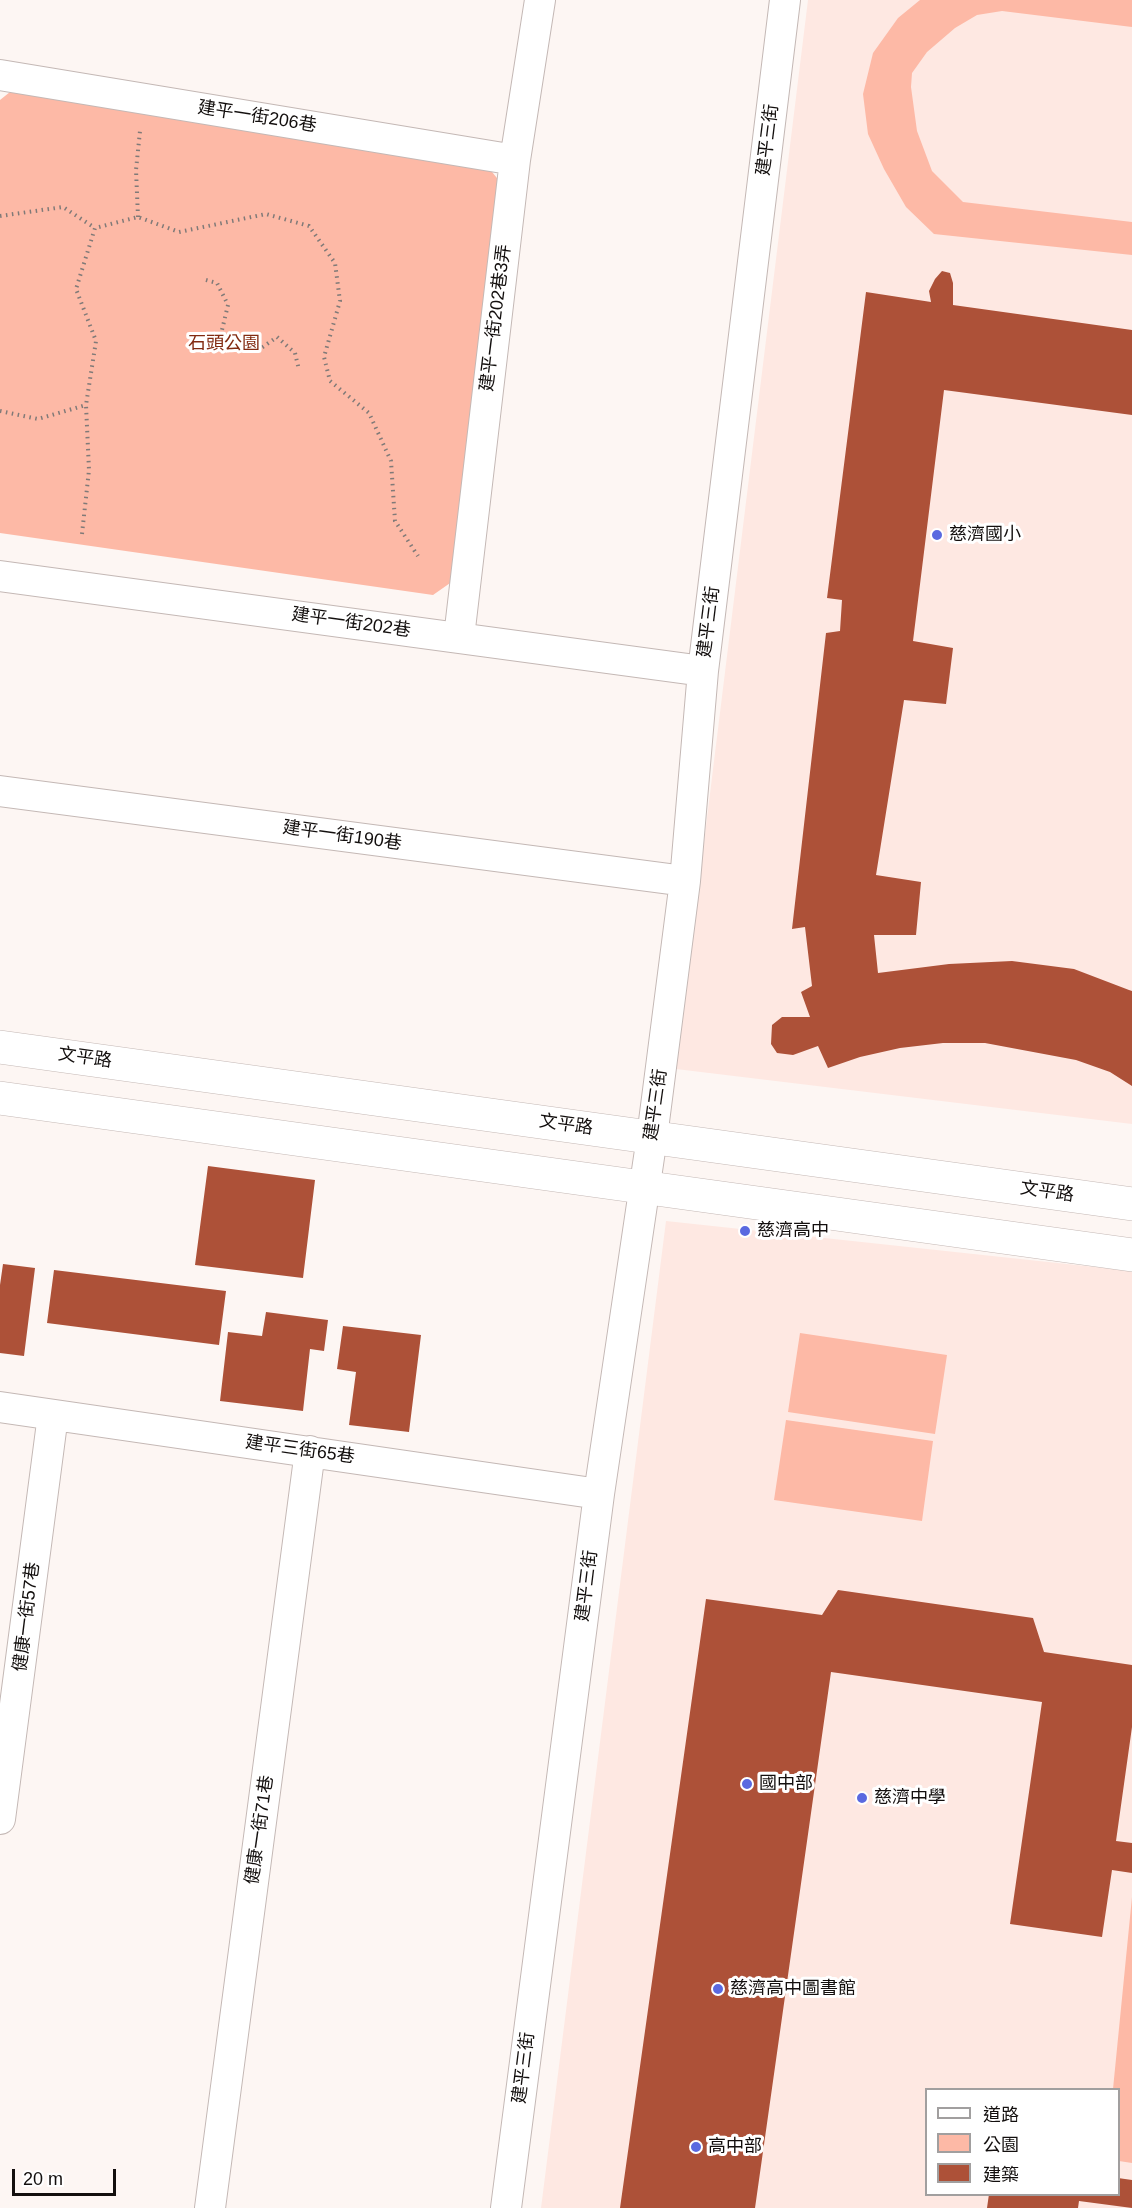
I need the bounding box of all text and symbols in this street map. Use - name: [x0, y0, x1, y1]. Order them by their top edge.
- street label: 建平一街206巷: [196, 97, 318, 137]
- street label: 建平三街: [753, 103, 783, 177]
- street label: 建平一街202巷3弄: [476, 243, 516, 393]
- park label: 石頭公園: [188, 333, 260, 355]
- place label: 慈濟國小: [949, 524, 1021, 546]
- marker: 慈濟國小: [930, 528, 944, 542]
- street label: 建平三街: [694, 585, 724, 659]
- street label: 建平一街202巷: [290, 604, 412, 642]
- street label: 建平一街190巷: [281, 817, 403, 855]
- street label: 文平路: [57, 1044, 113, 1072]
- street label: 建平三街: [640, 1068, 672, 1142]
- street label: 文平路: [538, 1111, 594, 1139]
- street label: 文平路: [1019, 1178, 1075, 1206]
- place label: 慈濟高中: [757, 1220, 829, 1242]
- marker: 慈濟高中: [738, 1224, 752, 1238]
- street label: 建平三街65巷: [244, 1432, 356, 1468]
- street label: 建平三街: [572, 1549, 602, 1623]
- street label: 健康一街57巷: [10, 1561, 44, 1673]
- place label: 國中部: [759, 1773, 813, 1795]
- street label: 健康一街71巷: [242, 1774, 278, 1886]
- marker: 國中部: [740, 1777, 754, 1791]
- place label: 慈濟中學: [874, 1787, 946, 1809]
- marker: 慈濟中學: [855, 1791, 869, 1805]
- place label: 慈濟高中圖書館: [730, 1978, 856, 2000]
- marker: 慈濟高中圖書館: [711, 1982, 725, 1996]
- street label: 建平三街: [509, 2031, 539, 2105]
- legend: [925, 2088, 1120, 2196]
- text: 道路: [983, 2105, 1019, 2125]
- text: 公園: [983, 2135, 1019, 2155]
- place label: 高中部: [708, 2136, 762, 2158]
- marker: 高中部: [689, 2140, 703, 2154]
- scale bar: [15, 2157, 118, 2195]
- text: 建築: [983, 2165, 1019, 2185]
- text: 20 m: [23, 2169, 63, 2189]

